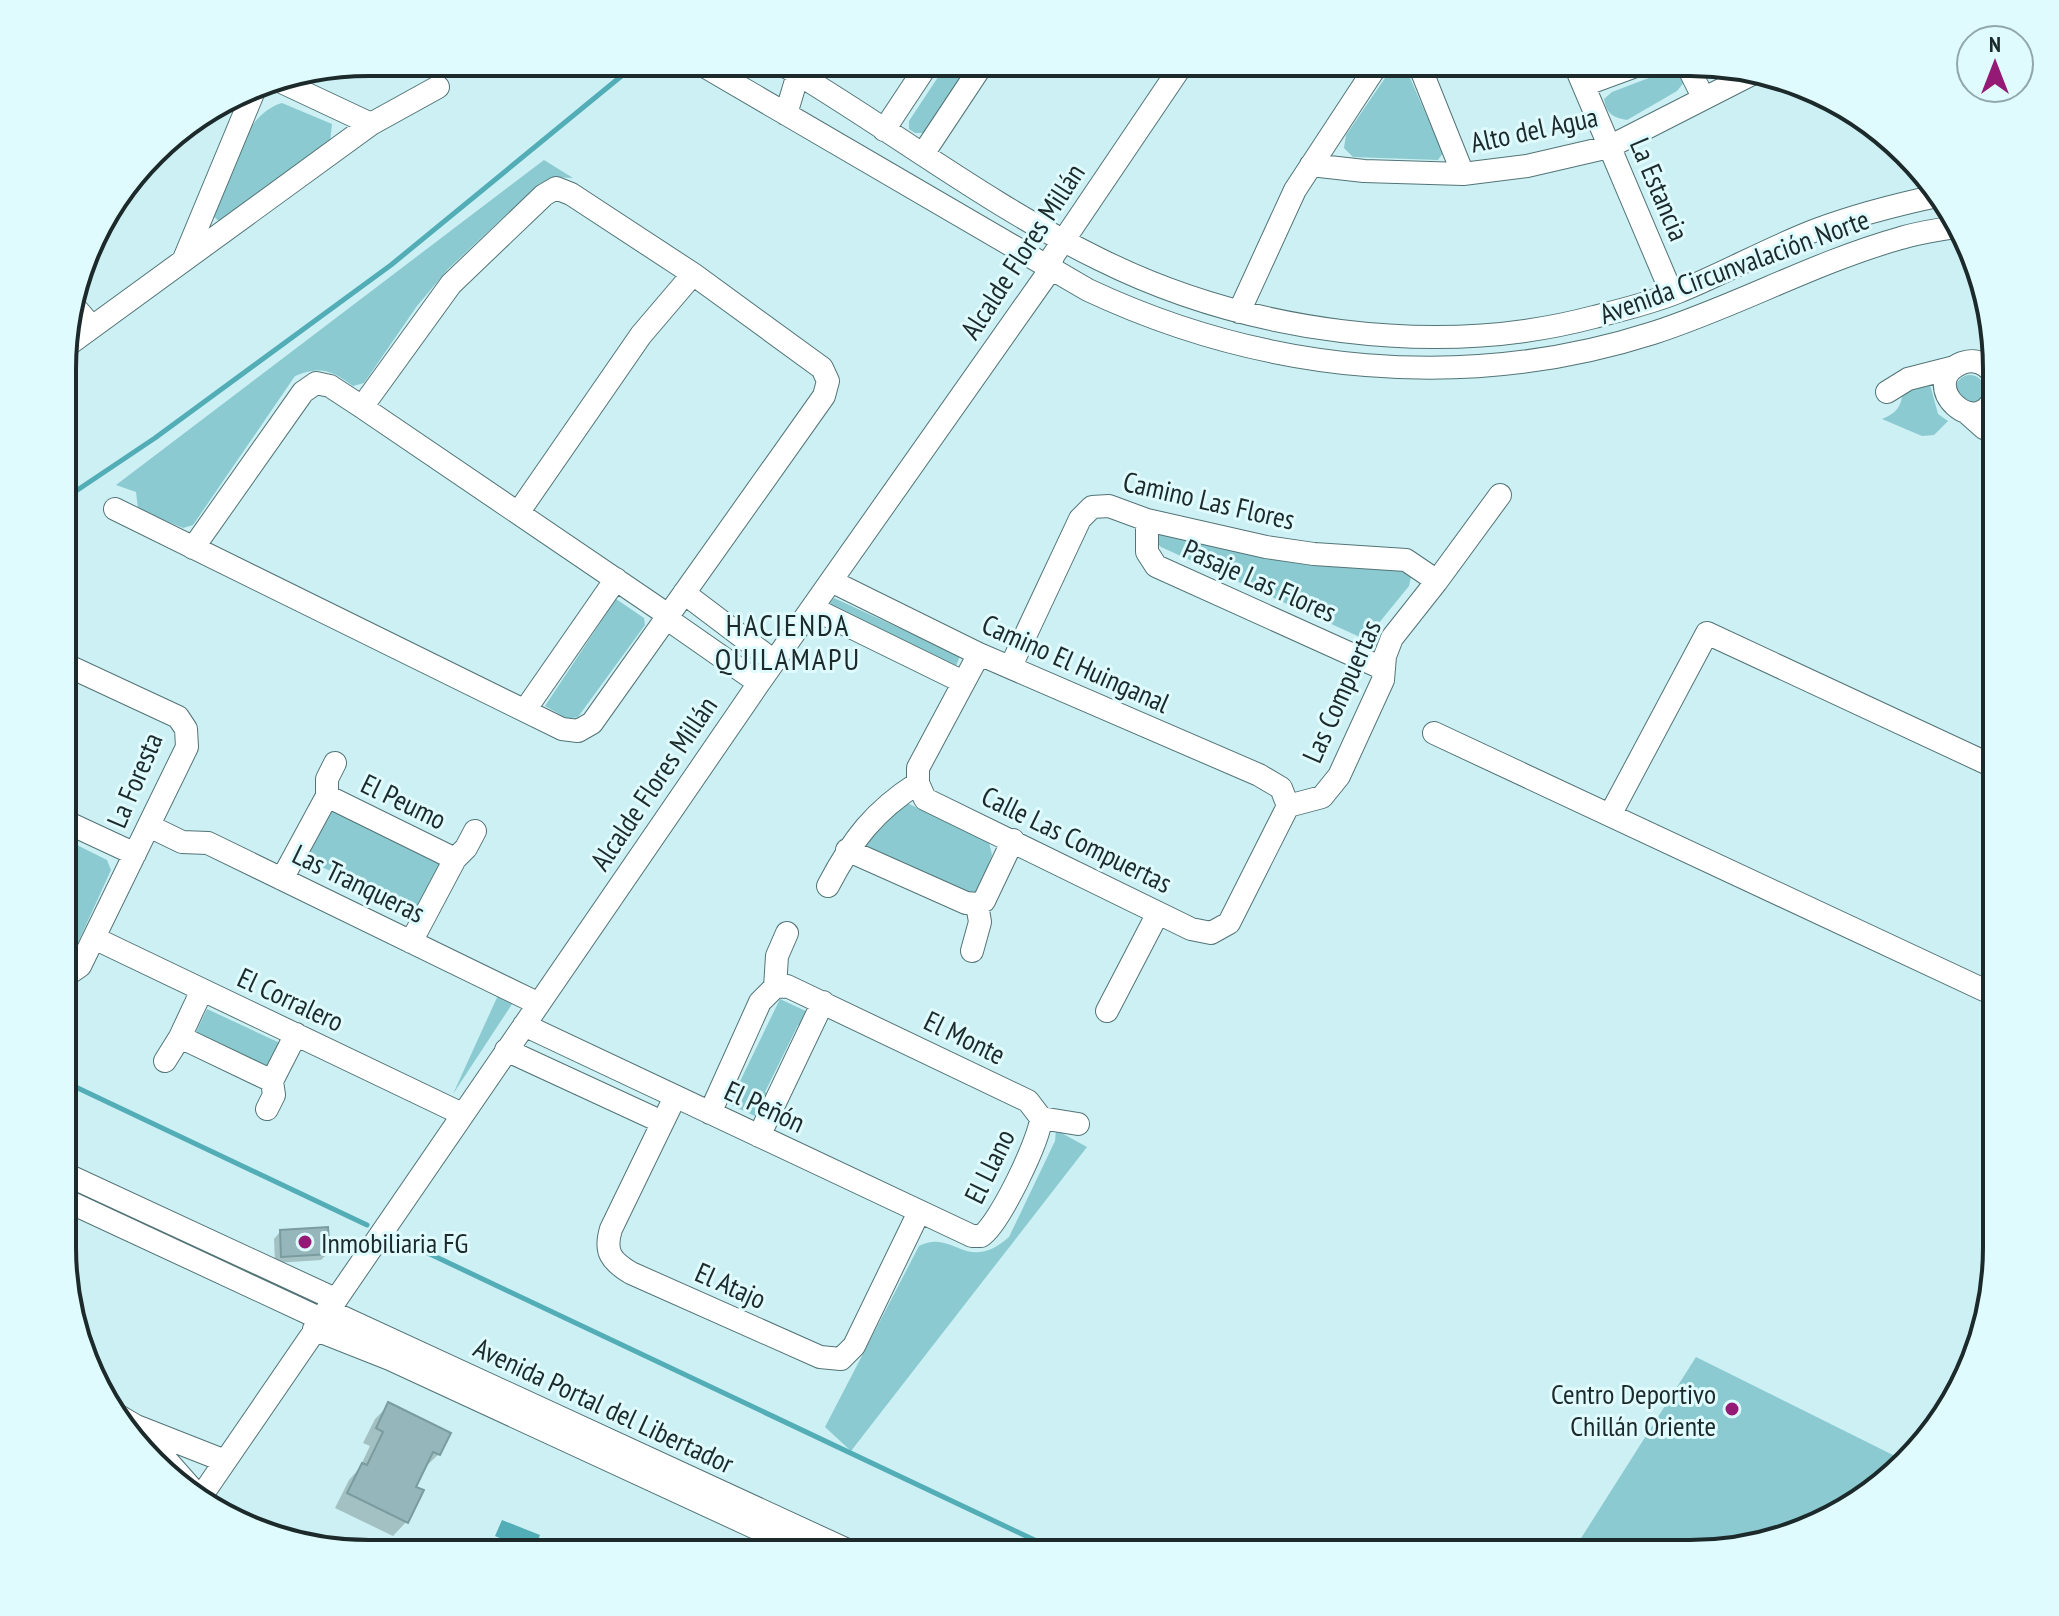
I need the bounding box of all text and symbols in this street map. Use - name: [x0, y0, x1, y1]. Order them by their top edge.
- north arrow: [1955, 24, 2035, 104]
- text: N: [1989, 30, 2001, 58]
- street label: Alto del Agua: [1467, 97, 1601, 161]
- street label: La Estancia: [1622, 132, 1698, 246]
- street label: Alcalde Flores Millán: [951, 156, 1093, 346]
- street label: Avenida Circunvalación Norte: [1594, 200, 1874, 332]
- street label: Camino Las Flores: [1120, 462, 1298, 538]
- street label: Pasaje Las Flores: [1178, 530, 1342, 630]
- district label: HACIENDA QUILAMAPU: [715, 605, 861, 678]
- street label: Camino El Huinganal: [976, 605, 1176, 721]
- street label: Las Compuertas: [1293, 614, 1389, 768]
- street label: Alcalde Flores Millán: [581, 689, 725, 877]
- street label: La Foresta: [98, 727, 170, 833]
- street label: El Peumo: [355, 765, 453, 837]
- street label: Calle Las Compuertas: [976, 777, 1178, 901]
- street label: Las Tranqueras: [287, 835, 431, 931]
- street label: El Corralero: [232, 958, 350, 1040]
- street label: El Monte: [918, 1002, 1012, 1072]
- street label: El Peñón: [719, 1071, 811, 1141]
- street label: El Llano: [955, 1123, 1023, 1209]
- place label: Inmobiliaria FG: [321, 1224, 468, 1261]
- marker: Inmobiliaria FG: [296, 1233, 314, 1251]
- street label: El Atajo: [690, 1253, 772, 1317]
- street label: Avenida Portal del Libertador: [468, 1328, 740, 1482]
- place label: Centro Deportivo Chillán Oriente: [1551, 1375, 1716, 1444]
- marker: Centro Deportivo Chillán Oriente: [1723, 1400, 1741, 1418]

